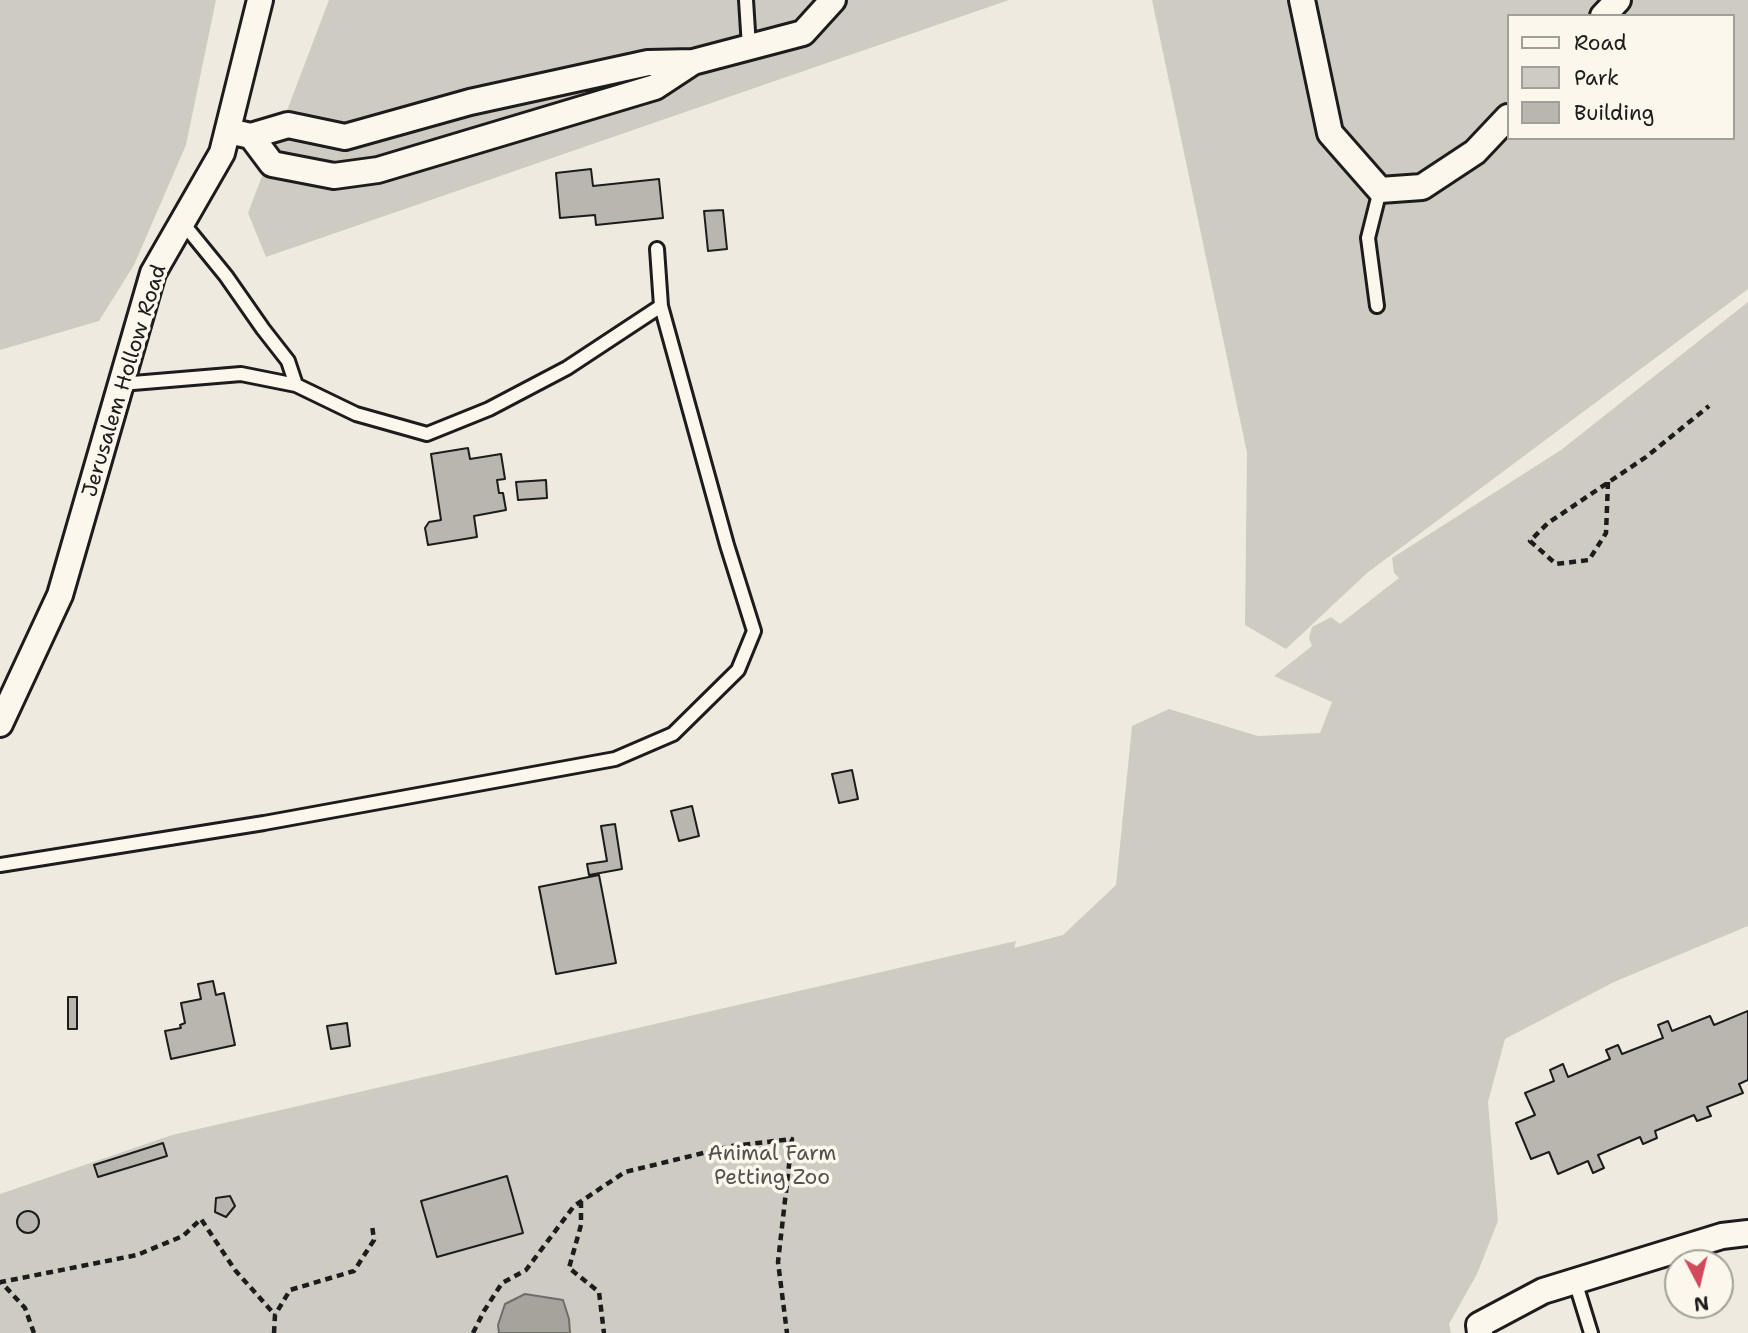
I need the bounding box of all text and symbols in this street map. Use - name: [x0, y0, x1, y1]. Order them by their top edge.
- legend: [1506, 14, 1734, 140]
- text: Road: [1574, 29, 1627, 57]
- text: Park: [1574, 64, 1619, 92]
- text: Building: [1574, 99, 1654, 127]
- street label: Jerusalem Hollow Road: [78, 262, 172, 500]
- park label: Animal Farm Petting Zoo: [708, 1142, 836, 1192]
- north arrow: [1664, 1249, 1734, 1319]
- text: N: [1692, 1290, 1710, 1317]

